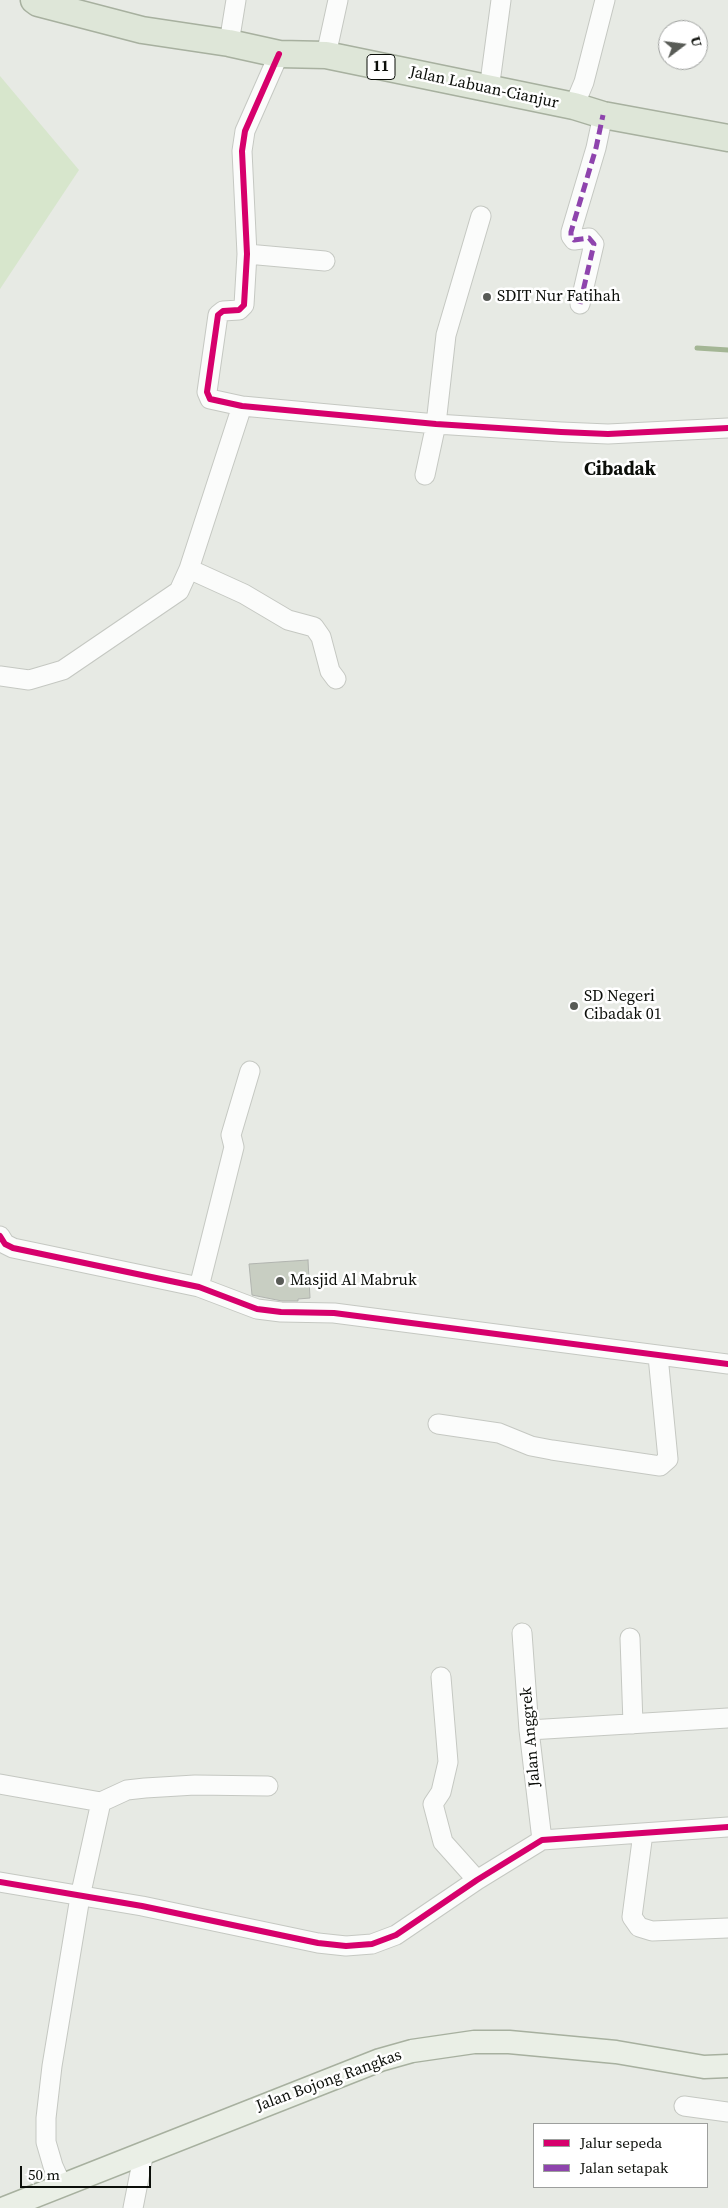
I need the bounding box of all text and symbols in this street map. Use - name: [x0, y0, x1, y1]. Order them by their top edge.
- north arrow: [658, 20, 708, 70]
- text: U: [686, 34, 708, 49]
- road number: 11: [367, 54, 395, 80]
- street label: Jalan Labuan-Cianjur: [408, 63, 560, 113]
- place label: SDIT Nur Fatihah: [497, 287, 621, 307]
- marker: SDIT Nur Fatihah: [481, 291, 493, 303]
- district label: Cibadak: [584, 459, 656, 481]
- place label: SD Negeri Cibadak 01: [584, 987, 662, 1025]
- marker: SD Negeri Cibadak 01: [568, 1000, 580, 1012]
- place label: Masjid Al Mabruk: [290, 1271, 417, 1291]
- marker: Masjid Al Mabruk: [274, 1275, 286, 1287]
- street label: Jalan Anggrek: [517, 1686, 545, 1788]
- street label: Jalan Bojong Rangkas: [253, 2046, 405, 2116]
- legend: [533, 2123, 708, 2188]
- text: Jalur sepeda: [580, 2132, 662, 2153]
- scale bar: [22, 2156, 154, 2188]
- text: Jalan setapak: [580, 2157, 668, 2178]
- text: 50 m: [28, 2164, 60, 2185]

